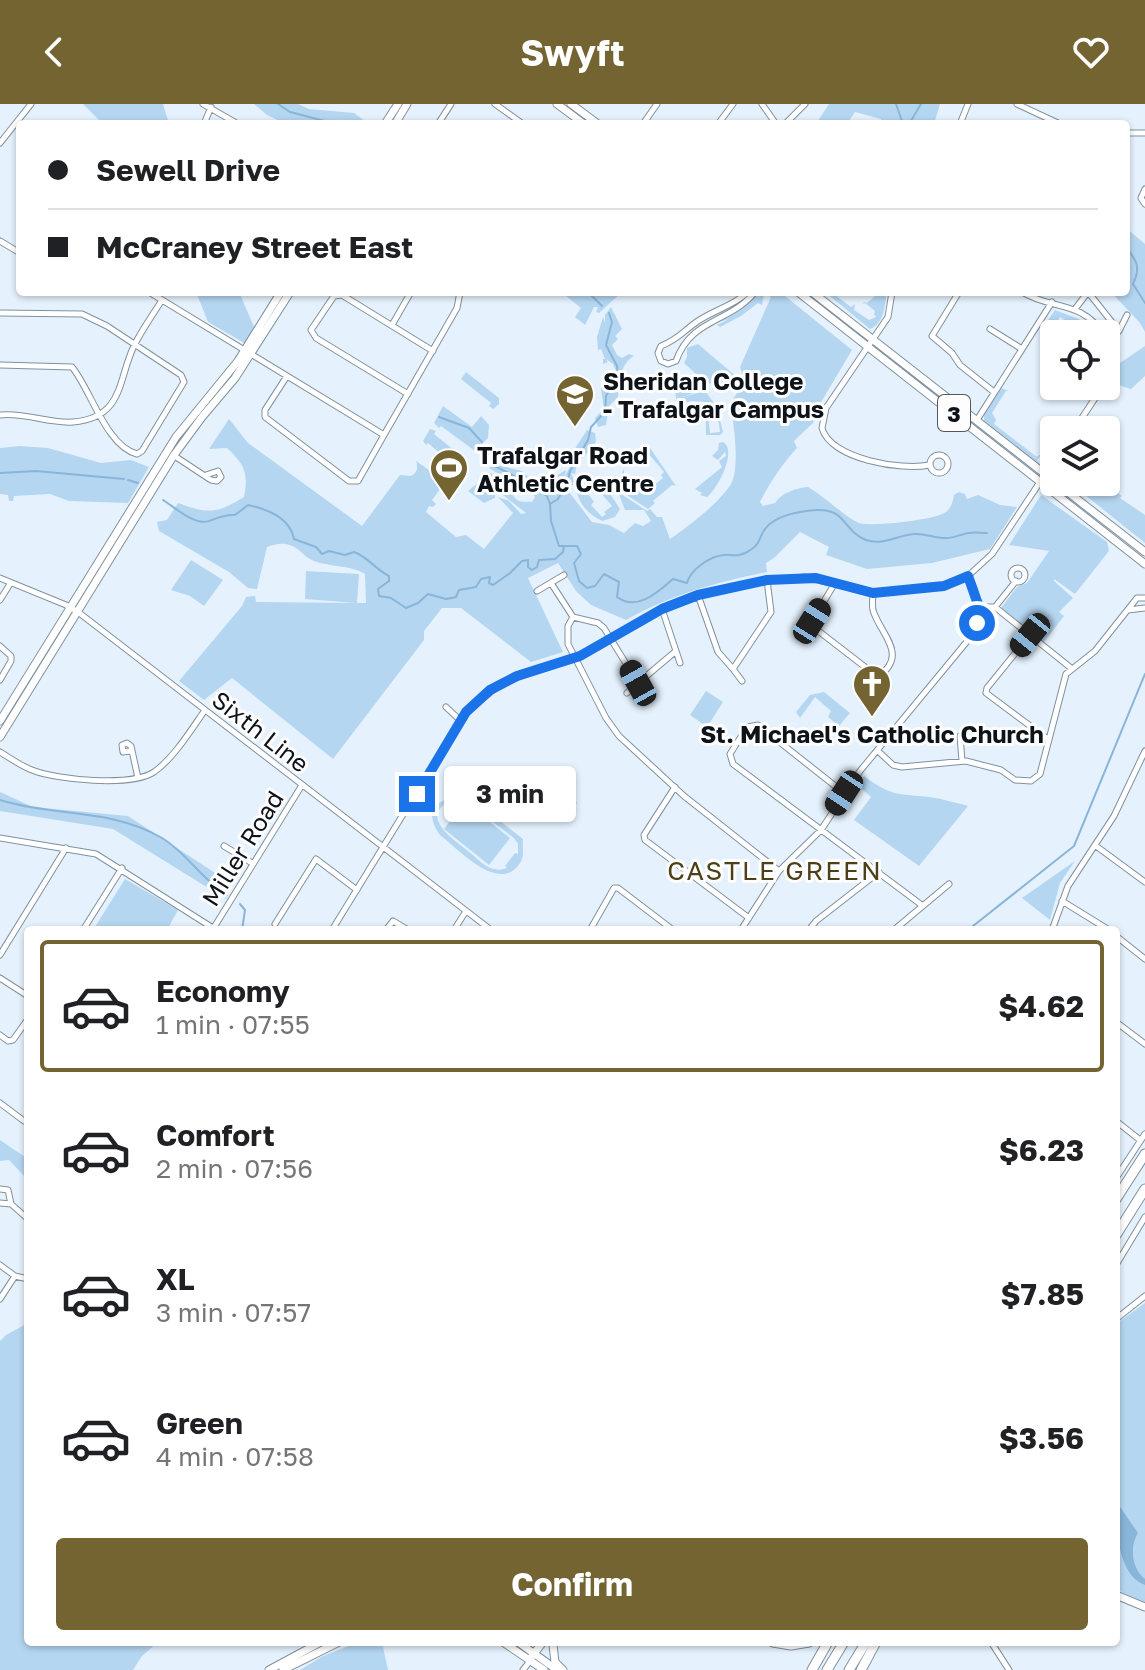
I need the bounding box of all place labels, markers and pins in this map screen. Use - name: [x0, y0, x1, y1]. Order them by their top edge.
- place label: Sheridan College - Trafalgar Campus: [603, 366, 824, 423]
- school or university icon: Sheridan College - Trafalgar Campus: [554, 373, 596, 428]
- place label: Trafalgar Road Athletic Centre: [477, 440, 654, 497]
- sports icon: Trafalgar Road Athletic Centre: [428, 447, 470, 502]
- church icon: St. Michael's Catholic Church: [851, 663, 893, 718]
- place label: St. Michael's Catholic Church: [700, 719, 1044, 748]

